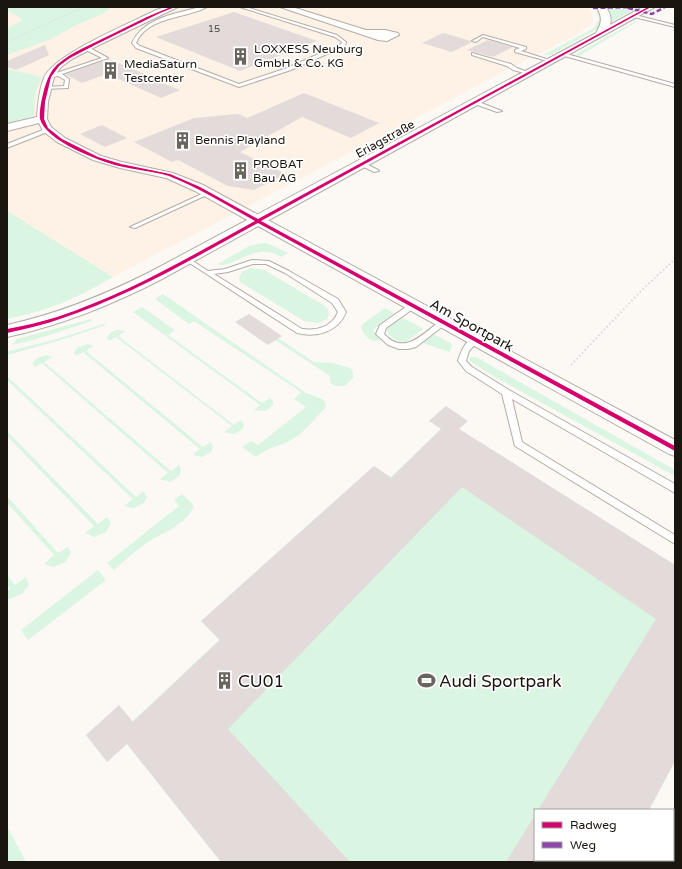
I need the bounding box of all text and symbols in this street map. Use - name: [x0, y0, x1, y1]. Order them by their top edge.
- house number: 15: [208, 23, 220, 35]
- place label: LOXXESS Neuburg GmbH & Co. KG: [254, 42, 363, 70]
- building icon: LOXXESS Neuburg GmbH & Co. KG: [231, 46, 251, 66]
- place label: MediaSaturn Testcenter: [124, 57, 197, 85]
- building icon: MediaSaturn Testcenter: [101, 61, 121, 81]
- street label: Eriagstraße: [353, 117, 417, 161]
- building icon: Bennis Playland: [172, 130, 192, 150]
- place label: Bennis Playland: [195, 133, 285, 147]
- place label: PROBAT Bau AG: [253, 157, 304, 185]
- building icon: PROBAT Bau AG: [230, 161, 250, 181]
- street label: Am Sportpark: [427, 295, 517, 356]
- building icon: CU01: [215, 671, 235, 691]
- place label: CU01: [238, 671, 284, 692]
- sports icon: Audi Sportpark: [416, 671, 436, 691]
- place label: Audi Sportpark: [439, 671, 562, 692]
- legend: [534, 809, 674, 861]
- text: Radweg: [570, 818, 617, 832]
- text: Weg: [570, 838, 596, 852]

